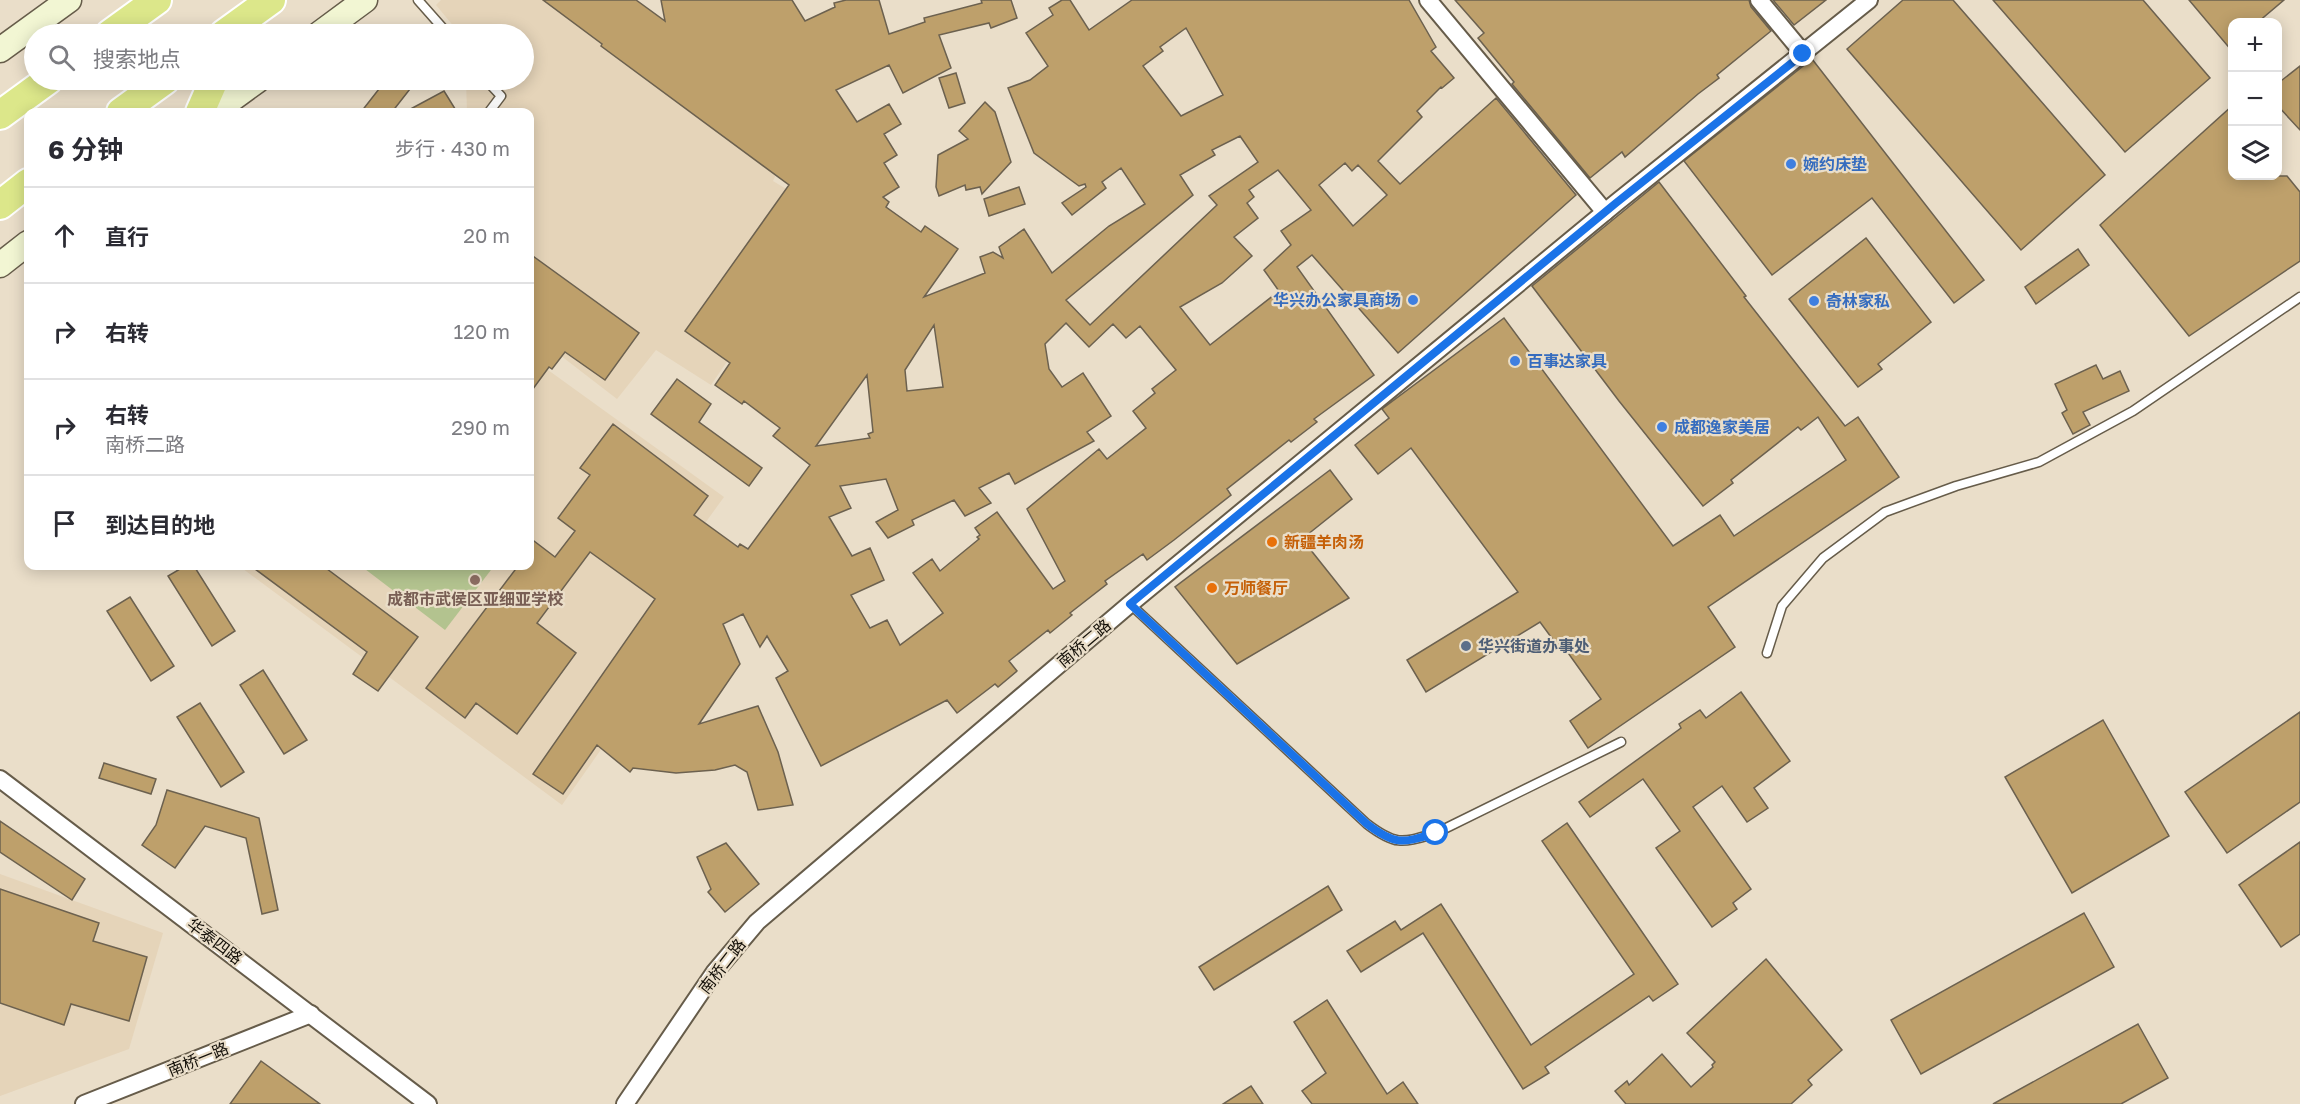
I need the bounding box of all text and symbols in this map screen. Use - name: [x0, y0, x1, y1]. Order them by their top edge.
- map controls: [2228, 18, 2282, 180]
- button: +: [2228, 18, 2282, 72]
- search box: [24, 24, 534, 90]
- route end: [1789, 40, 1815, 66]
- icon: search: [45, 41, 78, 74]
- text: 搜索地点: [93, 45, 181, 72]
- button: −: [2228, 72, 2282, 126]
- button: layers: [2228, 126, 2282, 180]
- text: 6 分钟: [48, 134, 123, 165]
- text: 步行 · 430 m: [395, 136, 510, 160]
- place label: 婉约床垫: [1803, 154, 1867, 174]
- marker: 婉约床垫: [1784, 157, 1798, 171]
- icon: ahead: [48, 219, 81, 252]
- text: 直行: [105, 223, 149, 250]
- text: 20 m: [463, 223, 510, 247]
- place label: 华兴办公家具商场: [1273, 290, 1401, 310]
- place label: 奇林家私: [1826, 291, 1890, 311]
- marker: 华兴办公家具商场: [1406, 293, 1420, 307]
- marker: 奇林家私: [1807, 294, 1821, 308]
- icon: right: [48, 315, 81, 348]
- text: 右转: [105, 319, 149, 346]
- text: 120 m: [454, 319, 510, 343]
- place label: 百事达家具: [1527, 351, 1607, 371]
- marker: 百事达家具: [1508, 354, 1522, 368]
- text: 右转: [105, 401, 149, 428]
- icon: right: [48, 411, 81, 444]
- text: 290 m: [451, 415, 510, 439]
- place label: 成都逸家美居: [1674, 417, 1770, 437]
- marker: 成都逸家美居: [1655, 420, 1669, 434]
- text: 南桥二路: [105, 432, 185, 456]
- icon: arrive: [48, 507, 81, 540]
- text: 到达目的地: [105, 511, 215, 538]
- place label: 新疆羊肉汤: [1284, 532, 1364, 552]
- marker: 新疆羊肉汤: [1265, 535, 1279, 549]
- marker: 成都市武侯区亚细亚学校: [468, 573, 482, 587]
- place label: 万师餐厅: [1224, 578, 1288, 598]
- marker: 万师餐厅: [1205, 581, 1219, 595]
- place label: 成都市武侯区亚细亚学校: [387, 589, 564, 609]
- street label: 南桥二路: [1053, 615, 1115, 671]
- place label: 华兴街道办事处: [1478, 636, 1590, 656]
- marker: 华兴街道办事处: [1459, 639, 1473, 653]
- route start: [1422, 819, 1448, 845]
- street label: 华泰四路: [183, 914, 247, 968]
- street label: 南桥二路: [694, 935, 750, 997]
- street label: 南桥一路: [165, 1038, 231, 1080]

